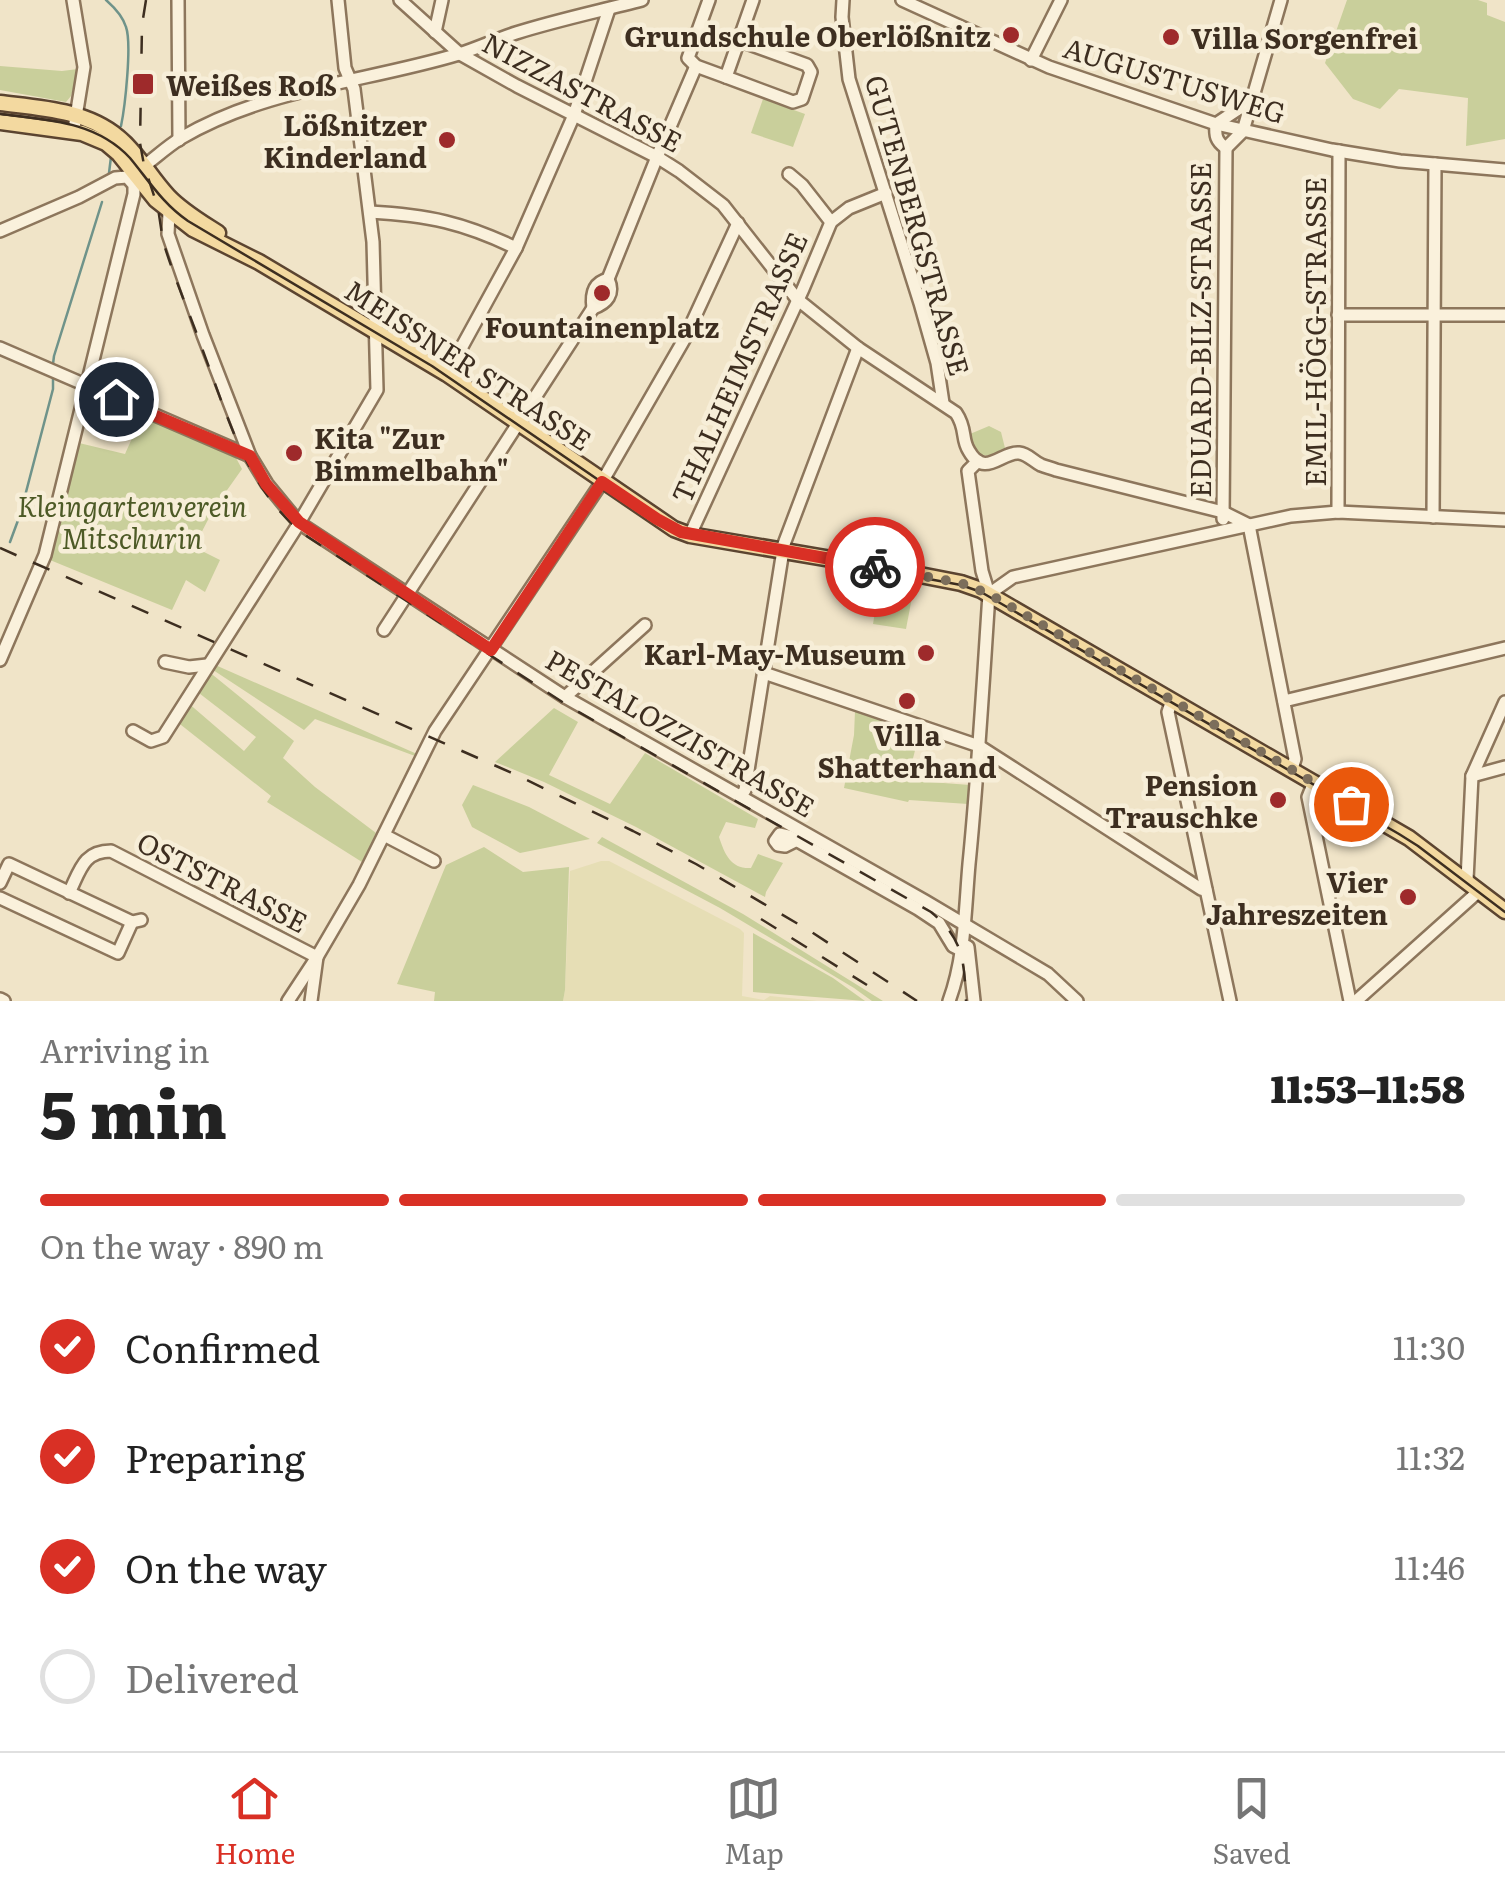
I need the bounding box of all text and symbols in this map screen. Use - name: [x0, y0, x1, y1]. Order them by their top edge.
- place label: Grundschule Oberlößnitz: [624, 14, 991, 56]
- place label: Villa Sorgenfrei: [1191, 16, 1418, 58]
- street label: NIZZASTRASSE: [475, 21, 691, 161]
- marker: Grundschule Oberlößnitz: [1000, 24, 1022, 46]
- street label: AUGUSTUSWEG: [1059, 25, 1291, 133]
- marker: Villa Sorgenfrei: [1160, 26, 1182, 48]
- place label: Weißes Roß: [166, 63, 337, 105]
- street label: GUTENBERGSTRASSE: [856, 70, 982, 380]
- marker: Weißes Roß: [130, 71, 156, 97]
- place label: Lößnitzer Kinderland: [263, 103, 427, 177]
- marker: Lößnitzer Kinderland: [436, 129, 458, 151]
- street label: EDUARD-BILZ-STRASSE: [1178, 162, 1220, 498]
- street label: EMIL-HÖGG-STRASSE: [1293, 177, 1335, 487]
- street label: THALHEIMSTRASSE: [659, 225, 817, 509]
- street label: MEISSNER STRASSE: [337, 268, 601, 460]
- marker: Fountainenplatz: [591, 282, 613, 304]
- place label: Fountainenplatz: [485, 305, 720, 347]
- pin: [74, 357, 159, 442]
- icon: home: [89, 372, 144, 427]
- place label: Kita "Zur Bimmelbahn": [314, 416, 509, 490]
- marker: Kita "Zur Bimmelbahn": [283, 442, 305, 464]
- park label: Kleingartenverein Mitschurin: [17, 484, 247, 558]
- courier: [825, 517, 925, 617]
- icon: bike: [848, 540, 903, 595]
- place label: Karl-May-Museum: [644, 632, 906, 674]
- street label: PESTALOZZISTRASSE: [538, 638, 824, 826]
- marker: Karl-May-Museum: [915, 642, 937, 664]
- marker: Villa Shatterhand: [896, 690, 918, 712]
- place label: Villa Shatterhand: [817, 713, 997, 787]
- pin: [1309, 762, 1394, 847]
- place label: Pension Trauschke: [1105, 763, 1258, 837]
- icon: bag: [1324, 777, 1379, 832]
- marker: Pension Trauschke: [1267, 789, 1289, 811]
- street label: OSTSTRASSE: [130, 820, 316, 942]
- place label: Vier Jahreszeiten: [1206, 860, 1388, 934]
- marker: Vier Jahreszeiten: [1397, 886, 1419, 908]
- text: Arriving in: [40, 1025, 210, 1073]
- text: 11:53–11:58: [1271, 1058, 1465, 1115]
- text: 5 min: [40, 1062, 227, 1159]
- text: On the way · 890 m: [40, 1221, 324, 1269]
- text: Confirmed: [125, 1318, 320, 1375]
- icon: check: [40, 1319, 95, 1374]
- text: 11:30: [1393, 1322, 1465, 1370]
- text: Preparing: [125, 1428, 305, 1485]
- icon: check: [40, 1429, 95, 1484]
- text: 11:32: [1396, 1432, 1465, 1480]
- text: On the way: [125, 1538, 327, 1595]
- icon: check: [40, 1539, 95, 1594]
- text: 11:46: [1394, 1542, 1465, 1590]
- text: Delivered: [125, 1648, 299, 1705]
- tab: Home: [214, 1771, 295, 1873]
- tab: Map: [724, 1771, 784, 1873]
- tab: Saved: [1213, 1771, 1291, 1873]

